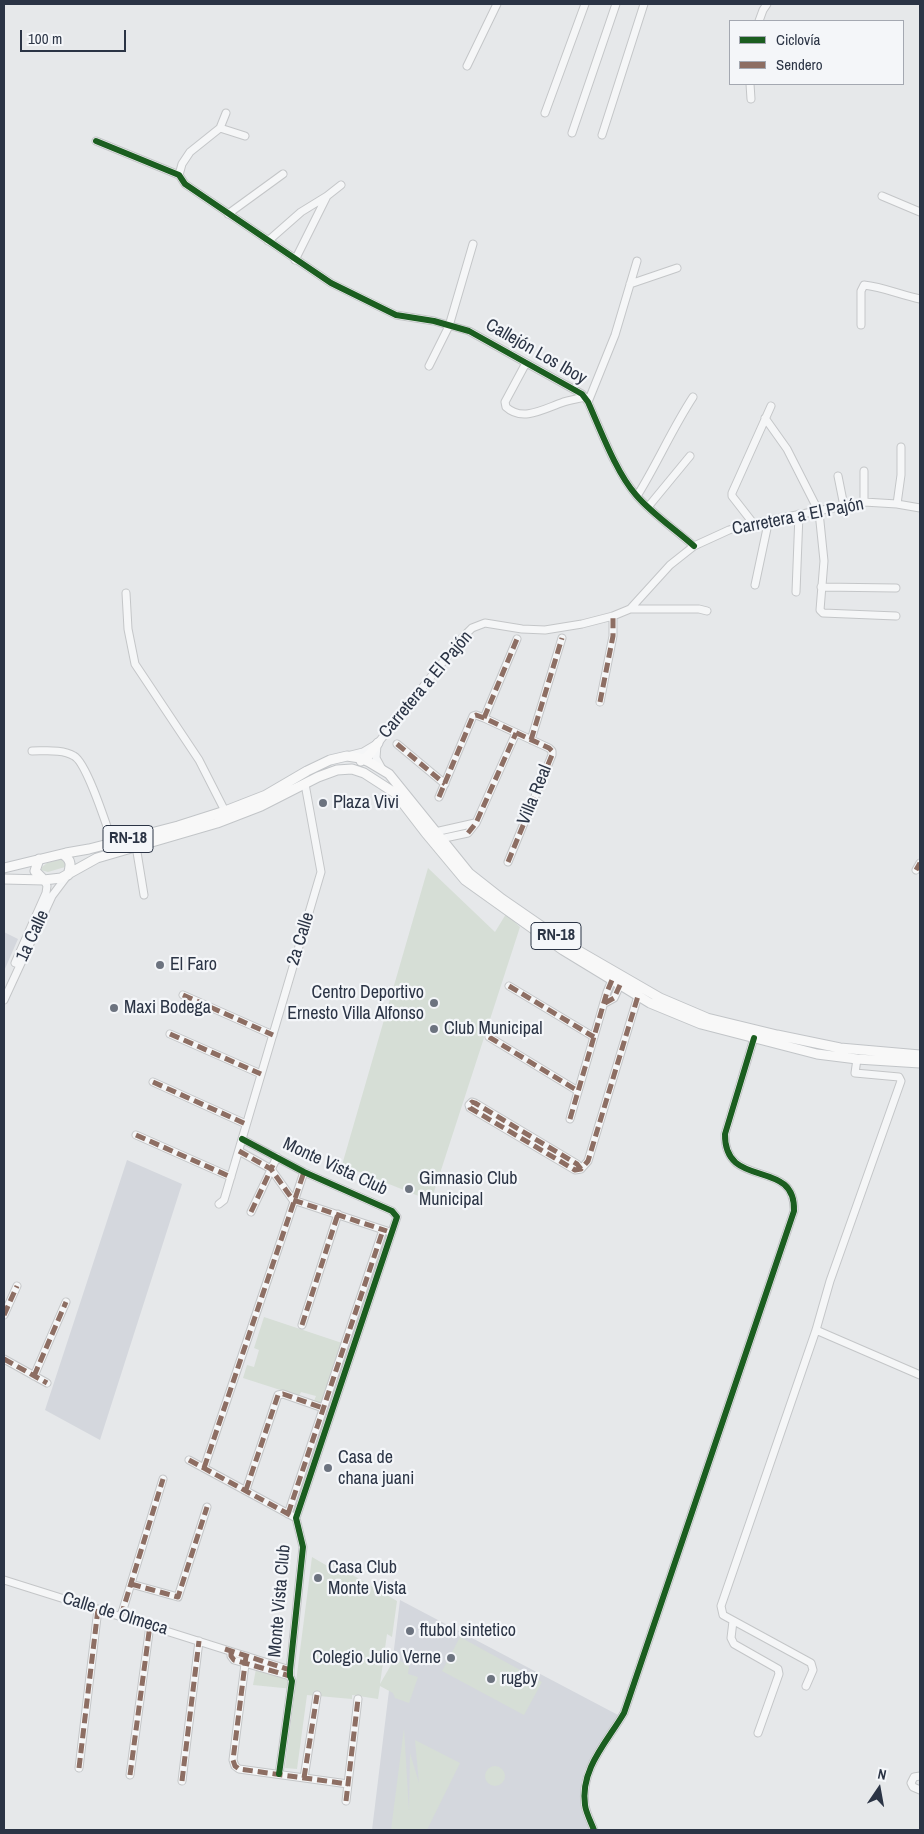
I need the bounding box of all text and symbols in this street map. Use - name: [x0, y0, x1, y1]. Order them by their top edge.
- scale bar: [22, 20, 129, 52]
- legend: [729, 20, 904, 85]
- text: 100 m: [28, 28, 62, 49]
- text: Ciclovía: [776, 29, 820, 50]
- text: Sendero: [776, 54, 823, 75]
- street label: Callejón Los Iboy: [482, 314, 590, 390]
- street label: Carretera a El Pajón: [730, 494, 866, 540]
- street label: Carretera a El Pajón: [375, 627, 477, 743]
- street label: Villa Real: [513, 762, 557, 828]
- place label: Plaza Vivi: [333, 792, 399, 814]
- marker: Plaza Vivi: [317, 797, 329, 809]
- road number: RN-18: [103, 826, 153, 852]
- street label: 1a Calle: [12, 907, 54, 965]
- street label: 2a Calle: [283, 910, 319, 968]
- road number: RN-18: [531, 922, 581, 949]
- place label: El Faro: [170, 954, 217, 976]
- marker: El Faro: [154, 959, 166, 971]
- place label: Centro Deportivo Ernesto Villa Alfonso: [287, 982, 424, 1024]
- place label: Maxi Bodega: [124, 997, 211, 1019]
- marker: Centro Deportivo Ernesto Villa Alfonso: [428, 997, 440, 1009]
- marker: Maxi Bodega: [108, 1002, 120, 1014]
- place label: Club Municipal: [444, 1018, 542, 1040]
- marker: Club Municipal: [428, 1023, 440, 1035]
- street label: Monte Vista Club: [279, 1133, 391, 1201]
- place label: Gimnasio Club Municipal: [419, 1168, 517, 1210]
- marker: Gimnasio Club Municipal: [403, 1183, 415, 1195]
- place label: Casa de chana juani: [338, 1447, 414, 1490]
- marker: Casa de chana juani: [322, 1462, 334, 1474]
- street label: Monte Vista Club: [264, 1544, 296, 1658]
- place label: Casa Club Monte Vista: [328, 1557, 407, 1600]
- marker: Casa Club Monte Vista: [312, 1572, 324, 1584]
- street label: Calle de Olmeca: [60, 1588, 170, 1640]
- place label: ftubol sintetico: [420, 1620, 516, 1642]
- marker: ftubol sintetico: [404, 1625, 416, 1637]
- place label: Colegio Julio Verne: [312, 1647, 441, 1669]
- marker: Colegio Julio Verne: [445, 1652, 457, 1664]
- place label: rugby: [501, 1668, 538, 1690]
- marker: rugby: [485, 1673, 497, 1685]
- north arrow: [854, 1764, 904, 1814]
- text: N: [876, 1765, 888, 1784]

